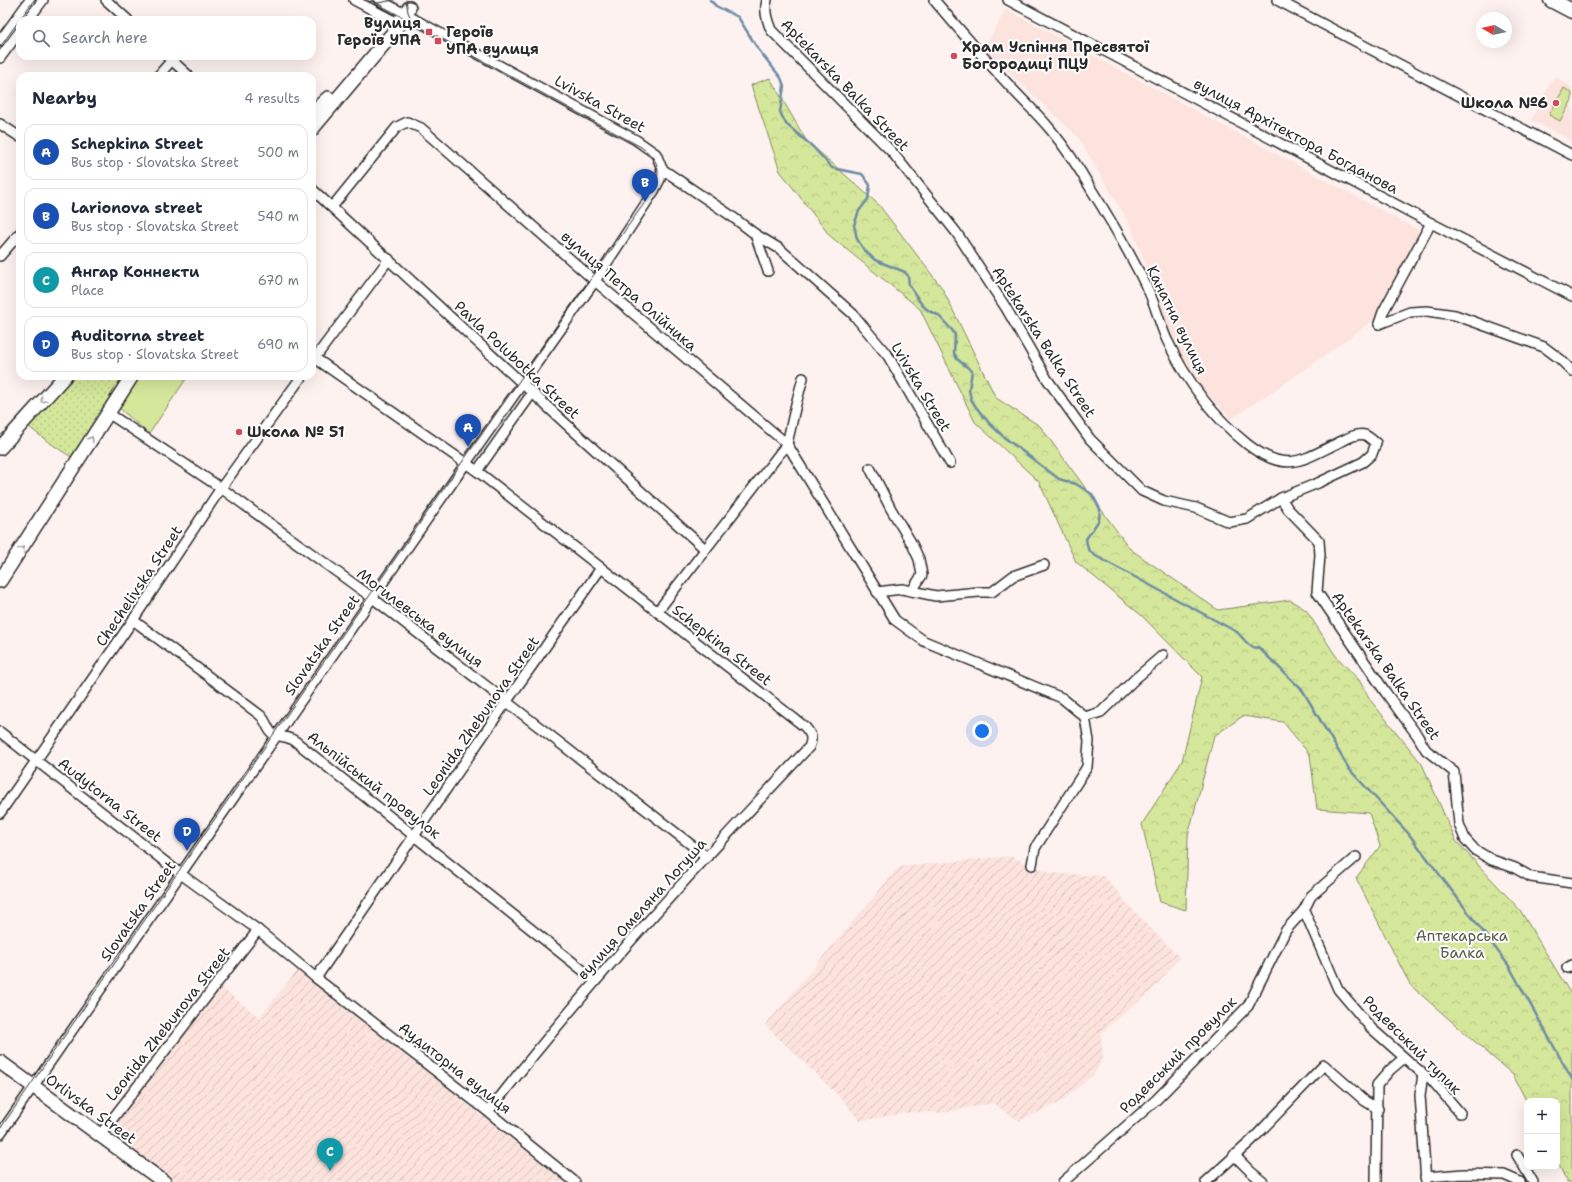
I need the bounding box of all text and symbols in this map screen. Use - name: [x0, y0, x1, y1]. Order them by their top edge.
- north arrow: [1476, 12, 1512, 48]
- place label: Вулиця Героїв УПА: [337, 13, 421, 50]
- street label: Aptekarska Balka Street: [776, 15, 914, 155]
- search box: [16, 16, 316, 60]
- place label: Героїв УПА вулиця: [446, 22, 539, 59]
- icon: search: [30, 27, 52, 49]
- marker: Вулиця Героїв УПА: [424, 27, 434, 37]
- text: Search here: [62, 28, 148, 48]
- marker: Героїв УПА вулиця: [433, 36, 443, 46]
- place label: Храм Успіння Пресвятої Богородиці ПЦУ: [962, 37, 1150, 74]
- marker: Храм Успіння Пресвятої Богородиці ПЦУ: [949, 51, 959, 61]
- street label: Lvivska Street: [551, 71, 649, 137]
- street label: вулиця Архітектора Богданова: [1190, 73, 1402, 199]
- text: Nearby: [32, 87, 97, 109]
- text: 4 results: [244, 90, 300, 107]
- place label: Школа №6: [1461, 93, 1548, 113]
- marker: Школа №6: [1551, 98, 1561, 108]
- text: Schepkina Street: [71, 134, 203, 154]
- text: A: [41, 144, 51, 161]
- text: 500 m: [257, 144, 299, 161]
- text: Bus stop · Slovatska Street: [71, 154, 239, 171]
- pin: B: [632, 169, 658, 202]
- text: Larionova street: [71, 198, 202, 218]
- text: B: [42, 208, 50, 225]
- text: 540 m: [258, 208, 299, 225]
- text: Bus stop · Slovatska Street: [71, 218, 239, 235]
- street label: вулиця Петра Олійника: [557, 226, 702, 356]
- text: Ангар Коннекти: [71, 262, 199, 282]
- street label: Канатна вулиця: [1142, 262, 1212, 378]
- street label: Aptekarska Balka Street: [988, 263, 1100, 421]
- text: C: [42, 272, 50, 289]
- text: 670 m: [258, 272, 299, 289]
- text: Place: [71, 282, 104, 299]
- street label: Pavla Polubotka Street: [450, 297, 584, 423]
- text: Auditorna street: [71, 326, 204, 346]
- text: D: [41, 336, 51, 353]
- text: 690 m: [257, 336, 299, 353]
- street label: Lvivska Street: [886, 338, 956, 436]
- text: Bus stop · Slovatska Street: [71, 346, 239, 363]
- one-way arrow: [41, 396, 48, 403]
- pin: A: [455, 414, 481, 447]
- place label: Школа № 51: [247, 422, 345, 442]
- marker: Школа № 51: [234, 427, 244, 437]
- one-way arrow: [87, 436, 94, 443]
- street label: Chechelivska Street: [91, 522, 187, 650]
- one-way arrow: [17, 546, 24, 553]
- street label: Могилевська вулиця: [353, 564, 487, 672]
- street label: Aptekarska Balka Street: [1327, 588, 1445, 744]
- street label: Slovatska Street: [280, 591, 364, 699]
- street label: Schepkina Street: [668, 600, 776, 690]
- street label: Leonida Zhebunova Street: [418, 632, 544, 800]
- your location: [972, 721, 992, 741]
- street label: Альпійський провулок: [303, 727, 445, 843]
- street label: Audytorna Street: [54, 753, 166, 847]
- pin: D: [174, 818, 200, 851]
- street label: вулиця Омеляна Логуша: [573, 833, 712, 984]
- street label: Slovatska Street: [96, 857, 180, 965]
- park label: Аптекарська Балка: [1416, 926, 1509, 963]
- street label: Leonida Zhebunova Street: [101, 943, 235, 1105]
- street label: Родевський тупик: [1358, 991, 1466, 1099]
- street label: Родевський провулок: [1115, 992, 1241, 1118]
- street label: Аудиторна вулиця: [394, 1018, 516, 1118]
- street label: Orlivska Street: [42, 1069, 140, 1149]
- map controls: [1524, 1098, 1560, 1170]
- button: +: [1524, 1098, 1560, 1134]
- button: −: [1524, 1134, 1560, 1170]
- pin: C: [317, 1138, 343, 1171]

